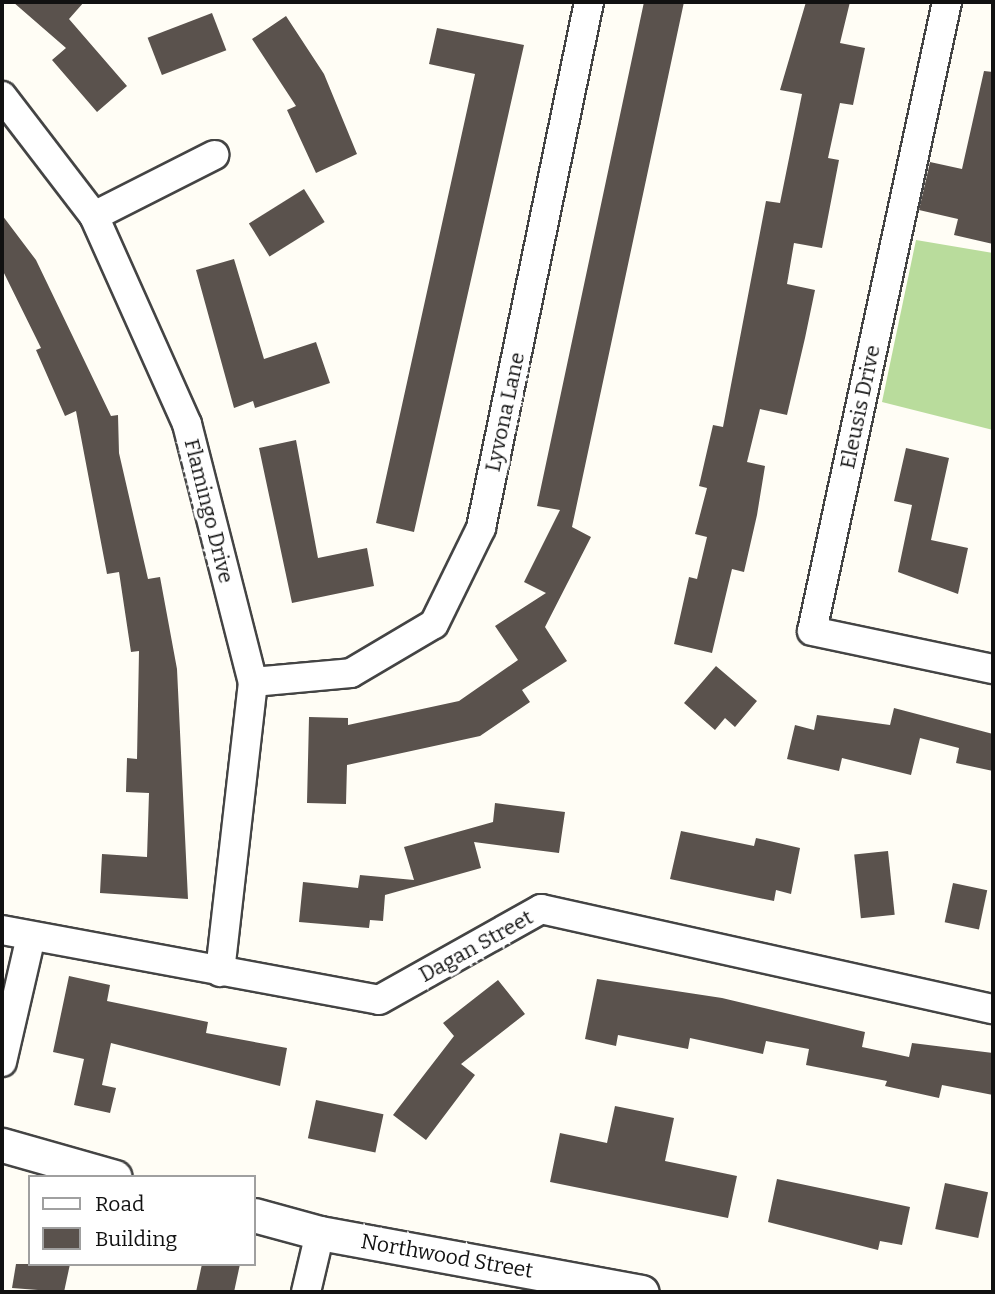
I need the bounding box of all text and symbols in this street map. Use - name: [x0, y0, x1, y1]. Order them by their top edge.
- street label: Eleusis Drive: [835, 343, 885, 471]
- street label: Lyvona Lane: [480, 350, 530, 474]
- street label: Flamingo Drive: [179, 436, 239, 586]
- street label: Dagan Street: [415, 904, 537, 988]
- legend: [28, 1175, 256, 1266]
- text: Road: [95, 1191, 144, 1217]
- text: Building: [95, 1226, 177, 1252]
- street label: Northwood Street: [359, 1228, 535, 1284]

